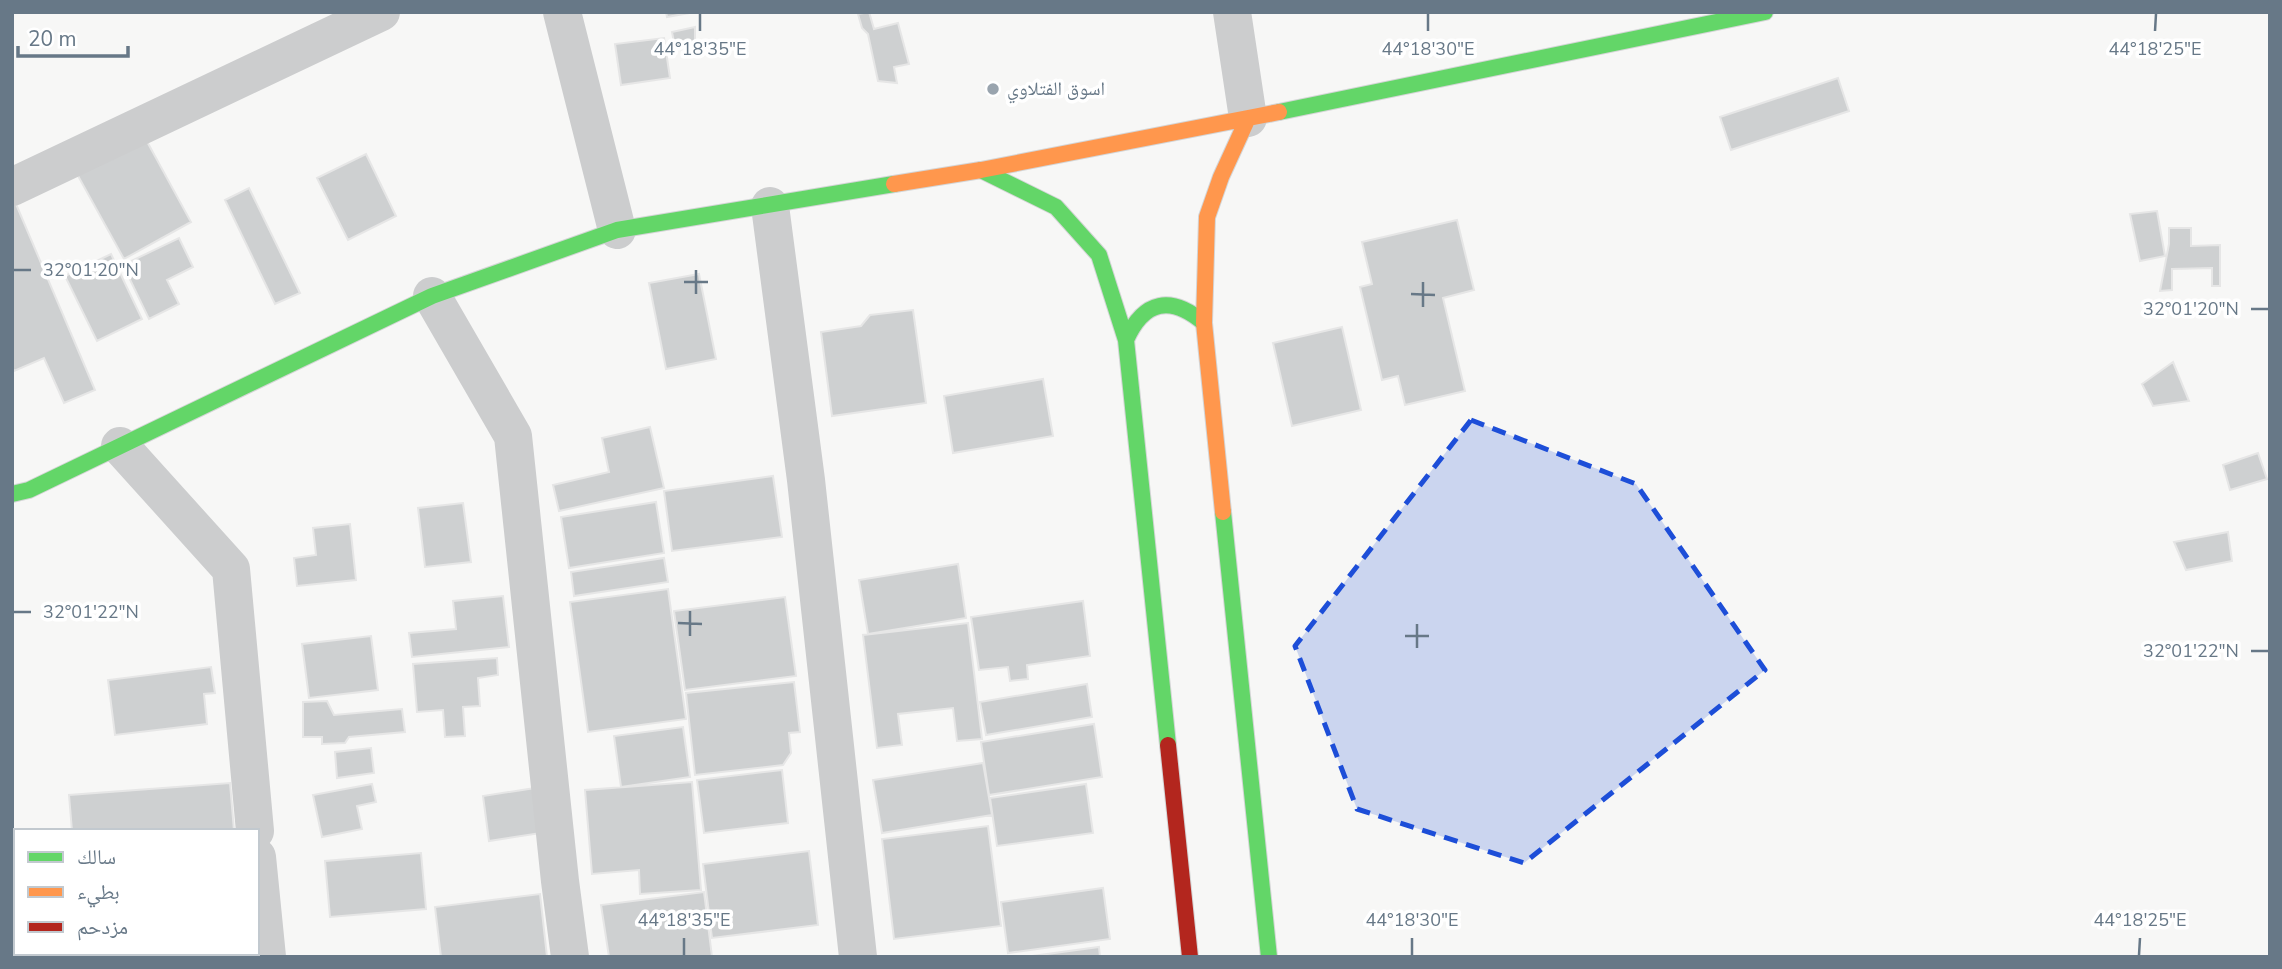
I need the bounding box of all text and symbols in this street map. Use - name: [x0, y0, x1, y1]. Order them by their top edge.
- scale bar: [18, 14, 128, 58]
- text: 20 m: [28, 25, 77, 53]
- text: 44°18'35"E: [654, 37, 747, 61]
- text: 44°18'30"E: [1382, 37, 1475, 61]
- text: 44°18'25"E: [2109, 37, 2202, 61]
- place label: اسوق الفتلاوي: [1007, 76, 1105, 104]
- marker: اسوق الفتلاوي: [985, 81, 1001, 97]
- text: 32°01'20"N: [43, 258, 139, 282]
- text: 32°01'20"N: [2143, 297, 2239, 321]
- text: 32°01'22"N: [43, 600, 139, 624]
- text: 32°01'22"N: [2143, 639, 2239, 663]
- legend: [14, 829, 259, 955]
- text: سالك: [77, 843, 116, 871]
- text: بطيء: [77, 878, 120, 908]
- text: 44°18'35"E: [638, 908, 731, 932]
- text: 44°18'30"E: [1366, 908, 1459, 932]
- text: 44°18'25"E: [2094, 908, 2187, 932]
- text: مزدحم: [77, 913, 128, 941]

